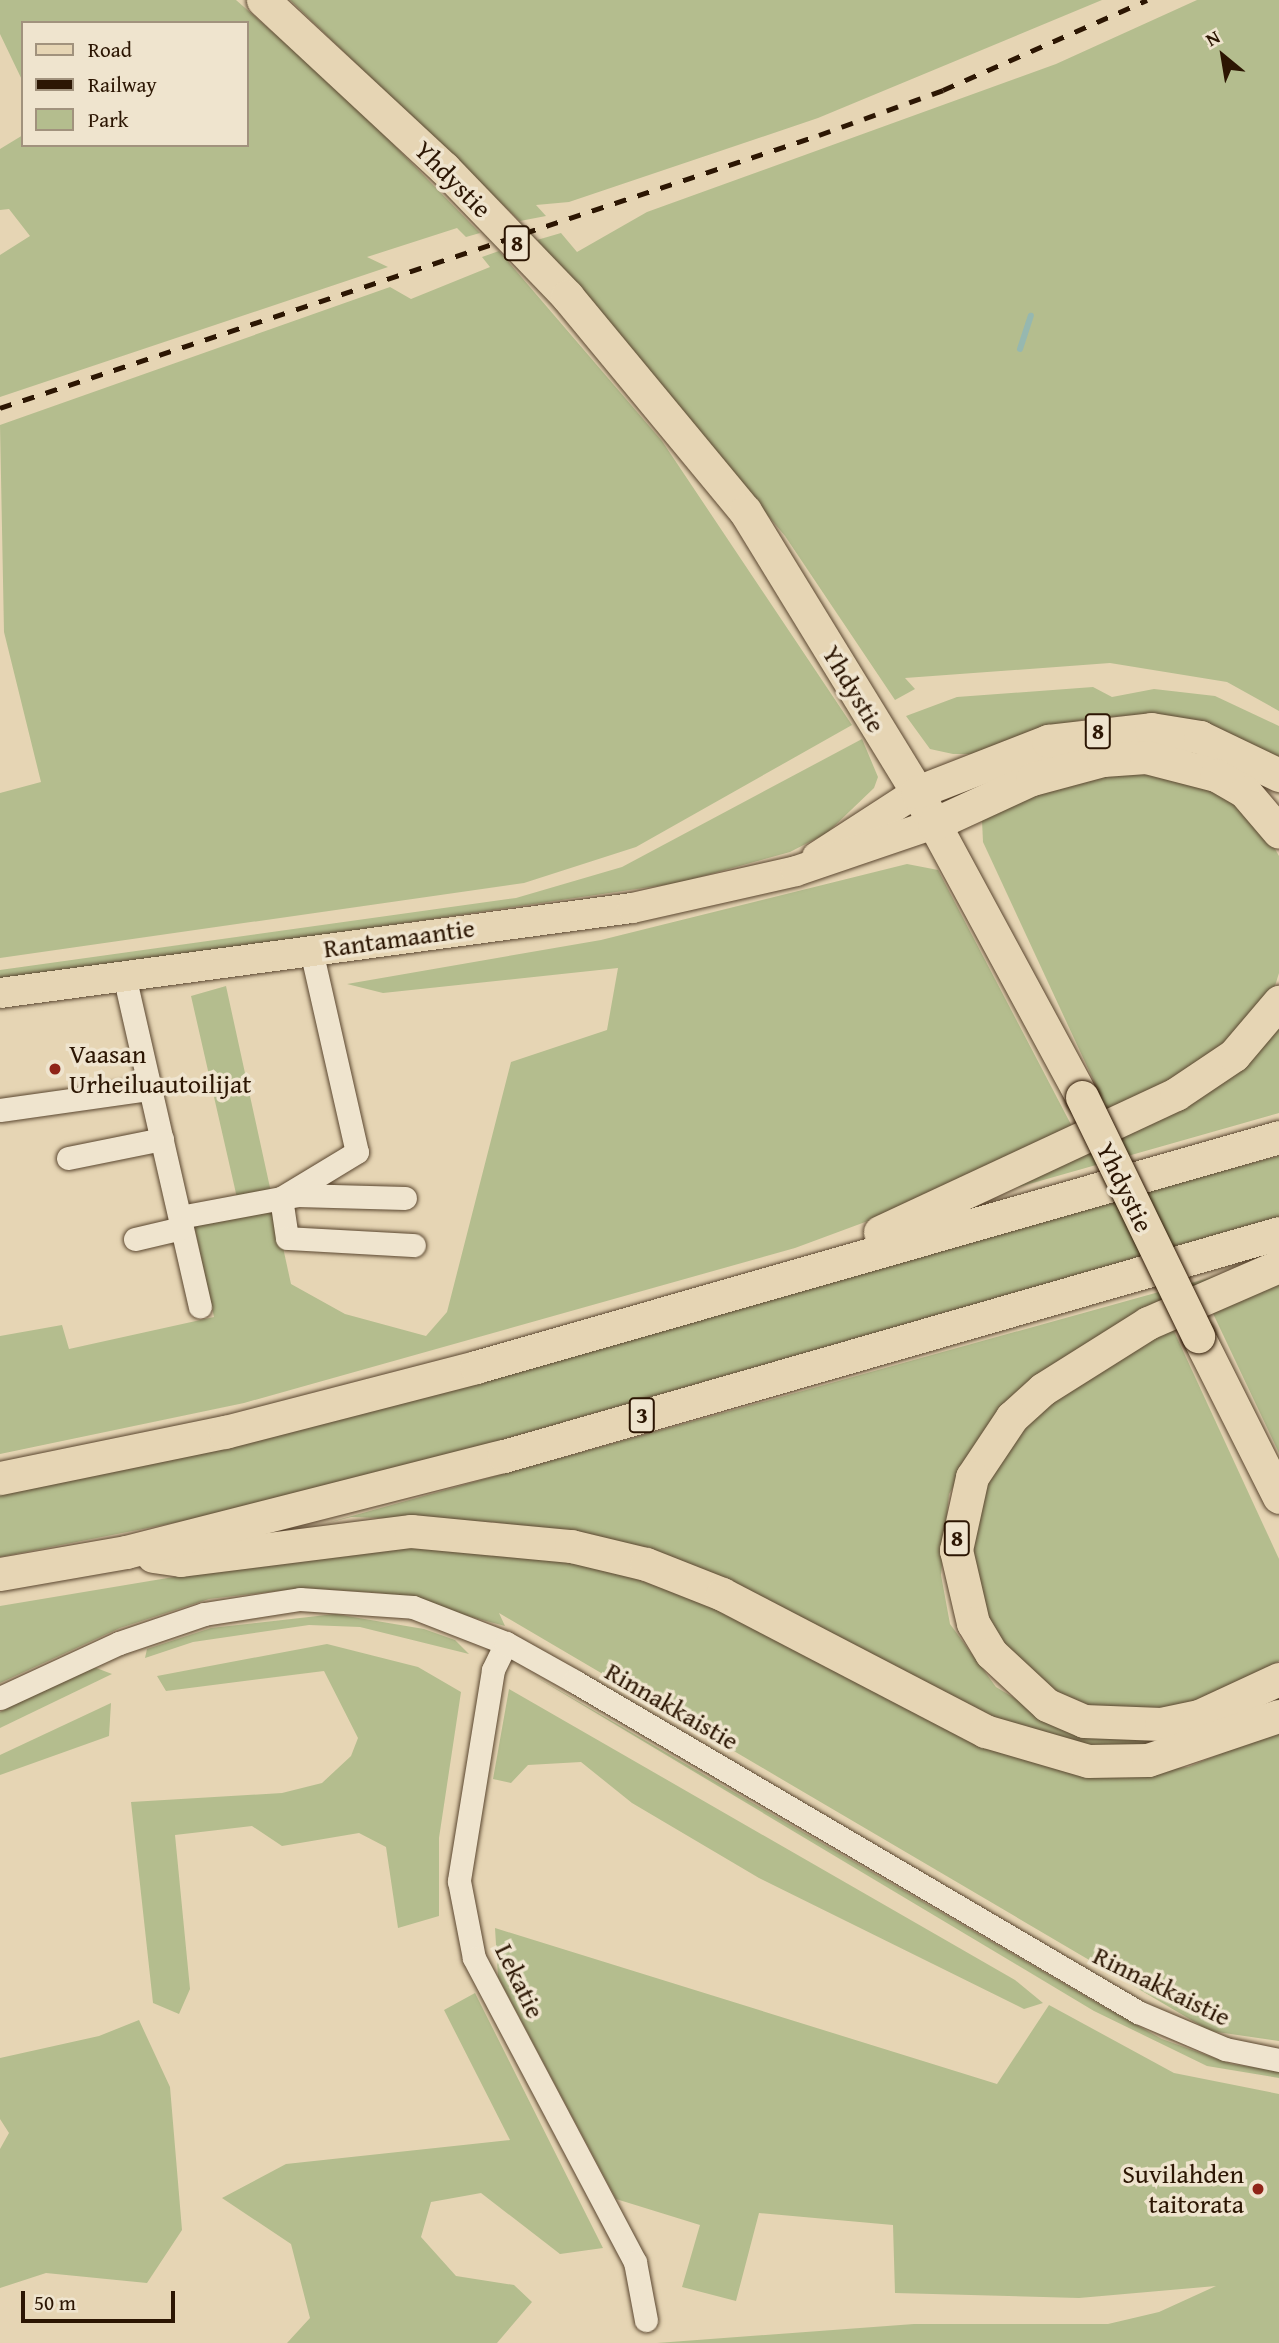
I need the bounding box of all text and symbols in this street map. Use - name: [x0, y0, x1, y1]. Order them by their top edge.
- legend: [21, 21, 248, 147]
- north arrow: [1188, 21, 1258, 91]
- text: N: [1200, 23, 1225, 53]
- text: Road: [88, 34, 132, 65]
- text: Railway: [88, 69, 157, 100]
- text: Park: [88, 104, 129, 135]
- street label: Yhdystie: [408, 134, 498, 224]
- road number: 8: [503, 223, 531, 264]
- street label: Yhdystie: [816, 640, 892, 738]
- road number: 8: [1084, 710, 1112, 752]
- street label: Rantamaantie: [321, 912, 477, 964]
- place label: Vaasan Urheiluautoilijat: [69, 1038, 251, 1100]
- marker: Vaasan Urheiluautoilijat: [47, 1061, 63, 1077]
- street label: Yhdystie: [1090, 1137, 1160, 1237]
- road number: 3: [628, 1394, 656, 1436]
- road number: 8: [943, 1518, 971, 1558]
- street label: Rinnakkaistie: [600, 1655, 744, 1757]
- street label: Lekatie: [489, 1939, 551, 2023]
- street label: Rinnakkaistie: [1088, 1939, 1236, 2033]
- place label: Suvilahden taitorata: [1122, 2158, 1244, 2220]
- marker: Suvilahden taitorata: [1250, 2181, 1266, 2197]
- scale bar: [24, 2276, 178, 2320]
- text: 50 m: [34, 2287, 76, 2318]

